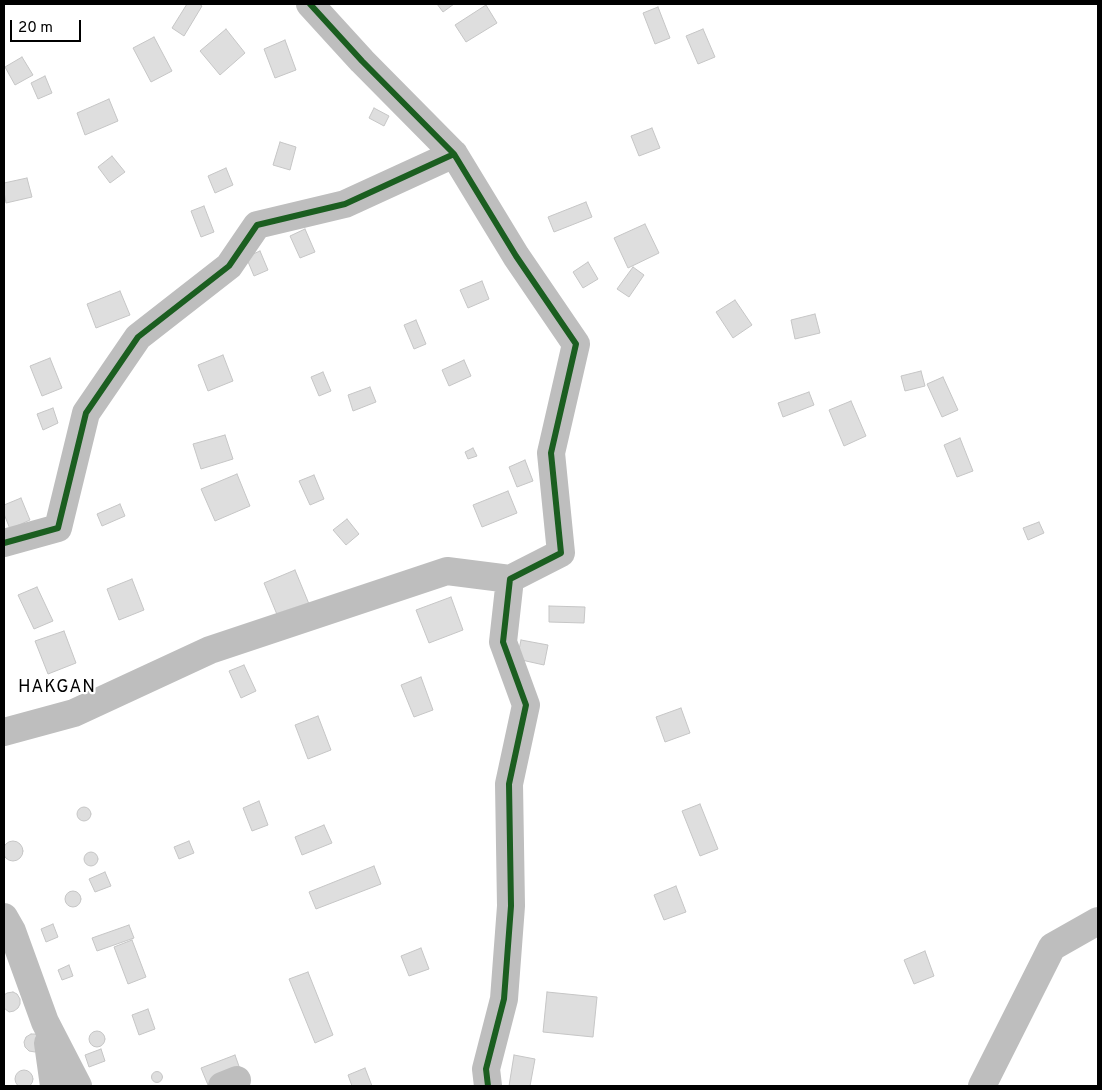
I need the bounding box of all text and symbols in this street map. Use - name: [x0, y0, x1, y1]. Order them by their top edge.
- scale bar: [12, 10, 84, 42]
- text: 20 m: [18, 19, 53, 38]
- district label: HAKGAN: [17, 677, 97, 699]

